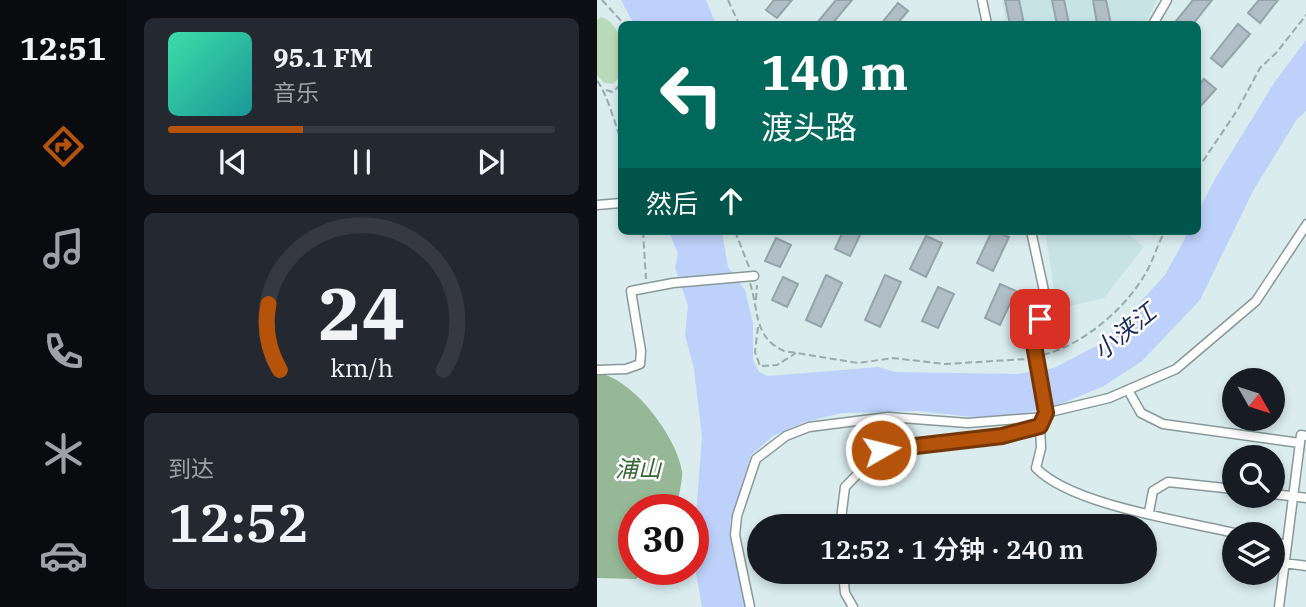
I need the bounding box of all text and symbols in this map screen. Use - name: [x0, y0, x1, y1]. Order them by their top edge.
- text: 12:51: [20, 27, 106, 69]
- text: 95.1 FM: [273, 40, 373, 74]
- text: 140 m: [761, 40, 908, 103]
- icon: left: [646, 49, 737, 140]
- text: 音乐: [273, 77, 319, 107]
- text: 渡头路: [761, 106, 857, 148]
- icon: directions: [39, 122, 88, 171]
- icon: previous: [214, 143, 252, 181]
- icon: pause: [343, 143, 381, 181]
- icon: next: [472, 143, 510, 181]
- icon: ahead: [712, 182, 750, 220]
- text: 然后: [646, 186, 698, 220]
- icon: music: [39, 224, 88, 273]
- text: 24: [318, 265, 405, 360]
- pin: [1010, 289, 1070, 349]
- water label: 小浃江: [1086, 294, 1164, 366]
- icon: arrive: [1021, 300, 1059, 338]
- icon: phone: [39, 327, 88, 376]
- text: km/h: [330, 350, 393, 383]
- north arrow: [1222, 368, 1285, 430]
- map controls: [1222, 368, 1285, 585]
- position arrow: [844, 413, 918, 487]
- icon: climate: [39, 429, 88, 478]
- button: search: [1222, 445, 1285, 508]
- text: 到达: [168, 453, 214, 483]
- park label: 浦山: [615, 453, 663, 483]
- text: 12:52: [168, 489, 308, 556]
- speed limit sign: 30: [618, 494, 709, 585]
- button: layers: [1222, 522, 1285, 585]
- icon: car: [39, 531, 88, 580]
- text: 12:52 · 1 分钟 · 240 m: [820, 532, 1084, 566]

